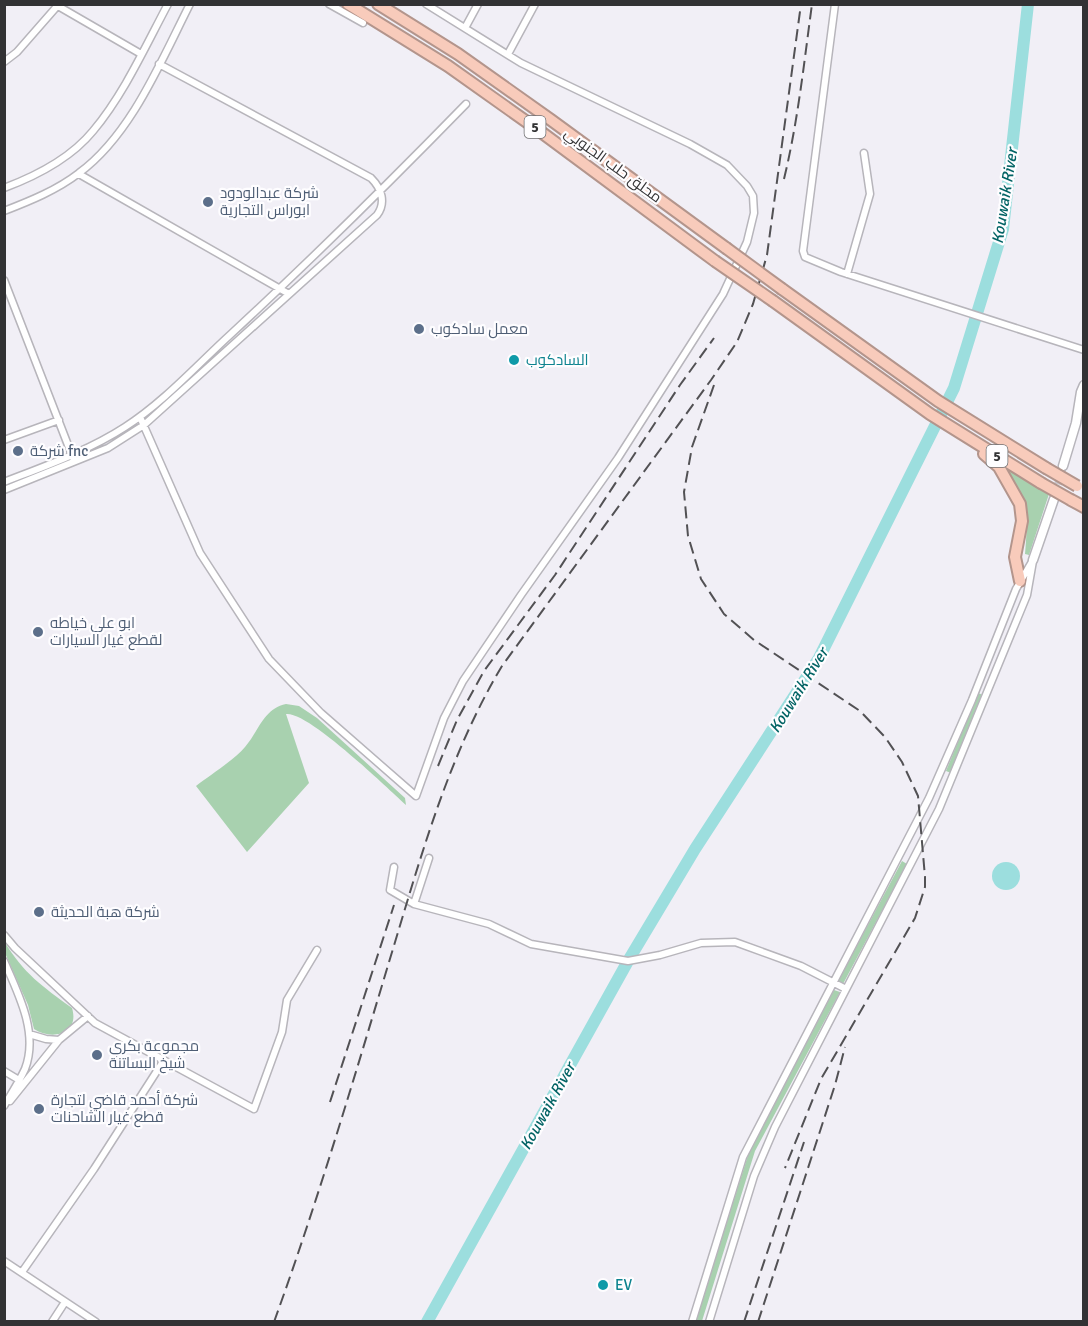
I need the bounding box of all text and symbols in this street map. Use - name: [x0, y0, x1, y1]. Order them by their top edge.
- road number: 5: [524, 116, 546, 138]
- street label: محلق حلب الجنوبي: [559, 124, 665, 209]
- water label: Kouwaik River: [988, 145, 1023, 245]
- place label: شركة عبدالودود ابوراس التجارية: [220, 184, 319, 220]
- marker: شركة عبدالودود ابوراس التجارية: [201, 195, 215, 209]
- place label: معمل سادكوب: [431, 320, 528, 339]
- marker: معمل سادكوب: [412, 322, 426, 336]
- place label: السادكوب: [526, 351, 589, 369]
- marker: السادكوب: [507, 353, 521, 367]
- place label: شركة fnc: [30, 442, 88, 460]
- marker: شركة fnc: [11, 444, 25, 458]
- road number: 5: [986, 445, 1008, 467]
- place label: ابو علي خياطه لقطع غيار السيارات: [50, 614, 162, 651]
- marker: ابو علي خياطه لقطع غيار السيارات: [31, 625, 45, 639]
- water label: Kouwaik River: [765, 643, 834, 737]
- place label: شركة هبة الحديثة: [51, 903, 160, 921]
- marker: شركة هبة الحديثة: [32, 905, 46, 919]
- place label: مجموعة بكري شيخ البساتنة: [109, 1037, 199, 1074]
- marker: مجموعة بكري شيخ البساتنة: [90, 1048, 104, 1062]
- water label: Kouwaik River: [516, 1058, 581, 1154]
- place label: شركة أحمد قاضي لتجارة قطع غيار الشاحنات: [51, 1090, 198, 1128]
- marker: شركة أحمد قاضي لتجارة قطع غيار الشاحنات: [32, 1102, 46, 1116]
- place label: EV: [615, 1276, 632, 1294]
- marker: EV: [596, 1278, 610, 1292]

